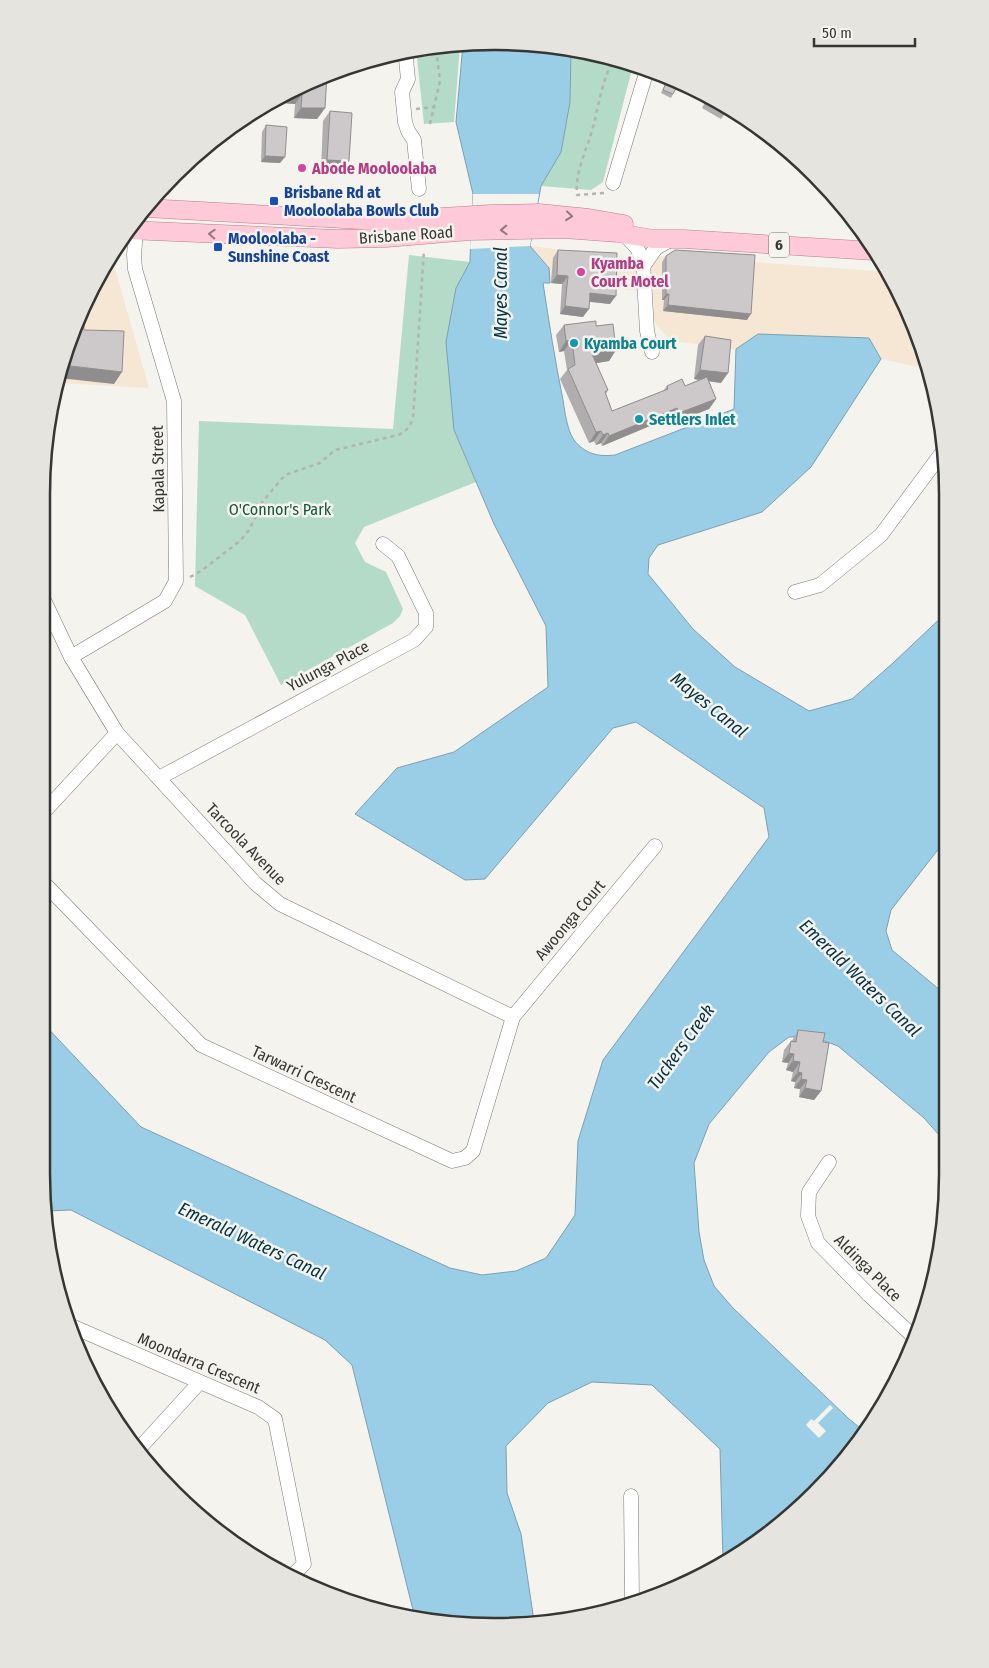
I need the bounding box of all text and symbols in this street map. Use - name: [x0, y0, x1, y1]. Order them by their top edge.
- scale bar: [814, 15, 915, 47]
- text: 50 m: [822, 24, 852, 42]
- place label: Abode Mooloolaba: [311, 159, 437, 178]
- marker: Abode Mooloolaba: [296, 162, 308, 174]
- place label: Brisbane Rd at Mooloolaba Bowls Club: [284, 183, 439, 220]
- marker: Brisbane Rd at Mooloolaba Bowls Club: [268, 195, 280, 207]
- one-way arrow: [565, 210, 573, 221]
- street label: Brisbane Road: [358, 222, 454, 248]
- one-way arrow: [500, 224, 508, 235]
- one-way arrow: [208, 229, 216, 240]
- place label: Mooloolaba - Sunshine Coast: [228, 229, 330, 266]
- road number: 6: [769, 232, 789, 258]
- marker: Mooloolaba - Sunshine Coast: [212, 241, 224, 253]
- water label: Mayes Canal: [490, 247, 512, 339]
- place label: Kyamba Court Motel: [591, 254, 669, 291]
- marker: Kyamba Court Motel: [575, 266, 587, 278]
- place label: Kyamba Court: [584, 334, 677, 353]
- marker: Kyamba Court: [568, 337, 580, 349]
- place label: Settlers Inlet: [649, 410, 736, 429]
- marker: Settlers Inlet: [633, 413, 645, 425]
- street label: Kapala Street: [148, 424, 168, 513]
- park label: O'Connor's Park: [229, 500, 332, 519]
- street label: Yulunga Place: [284, 636, 372, 696]
- water label: Mayes Canal: [666, 668, 752, 743]
- street label: Tarcoola Avenue: [202, 799, 290, 889]
- street label: Awoonga Court: [531, 876, 609, 964]
- water label: Emerald Waters Canal: [795, 915, 925, 1042]
- water label: Tuckers Creek: [643, 1000, 719, 1094]
- street label: Tarwarri Crescent: [249, 1042, 360, 1107]
- water label: Emerald Waters Canal: [175, 1197, 329, 1285]
- street label: Aldinga Place: [831, 1231, 906, 1306]
- street label: Moondarra Crescent: [135, 1329, 264, 1398]

